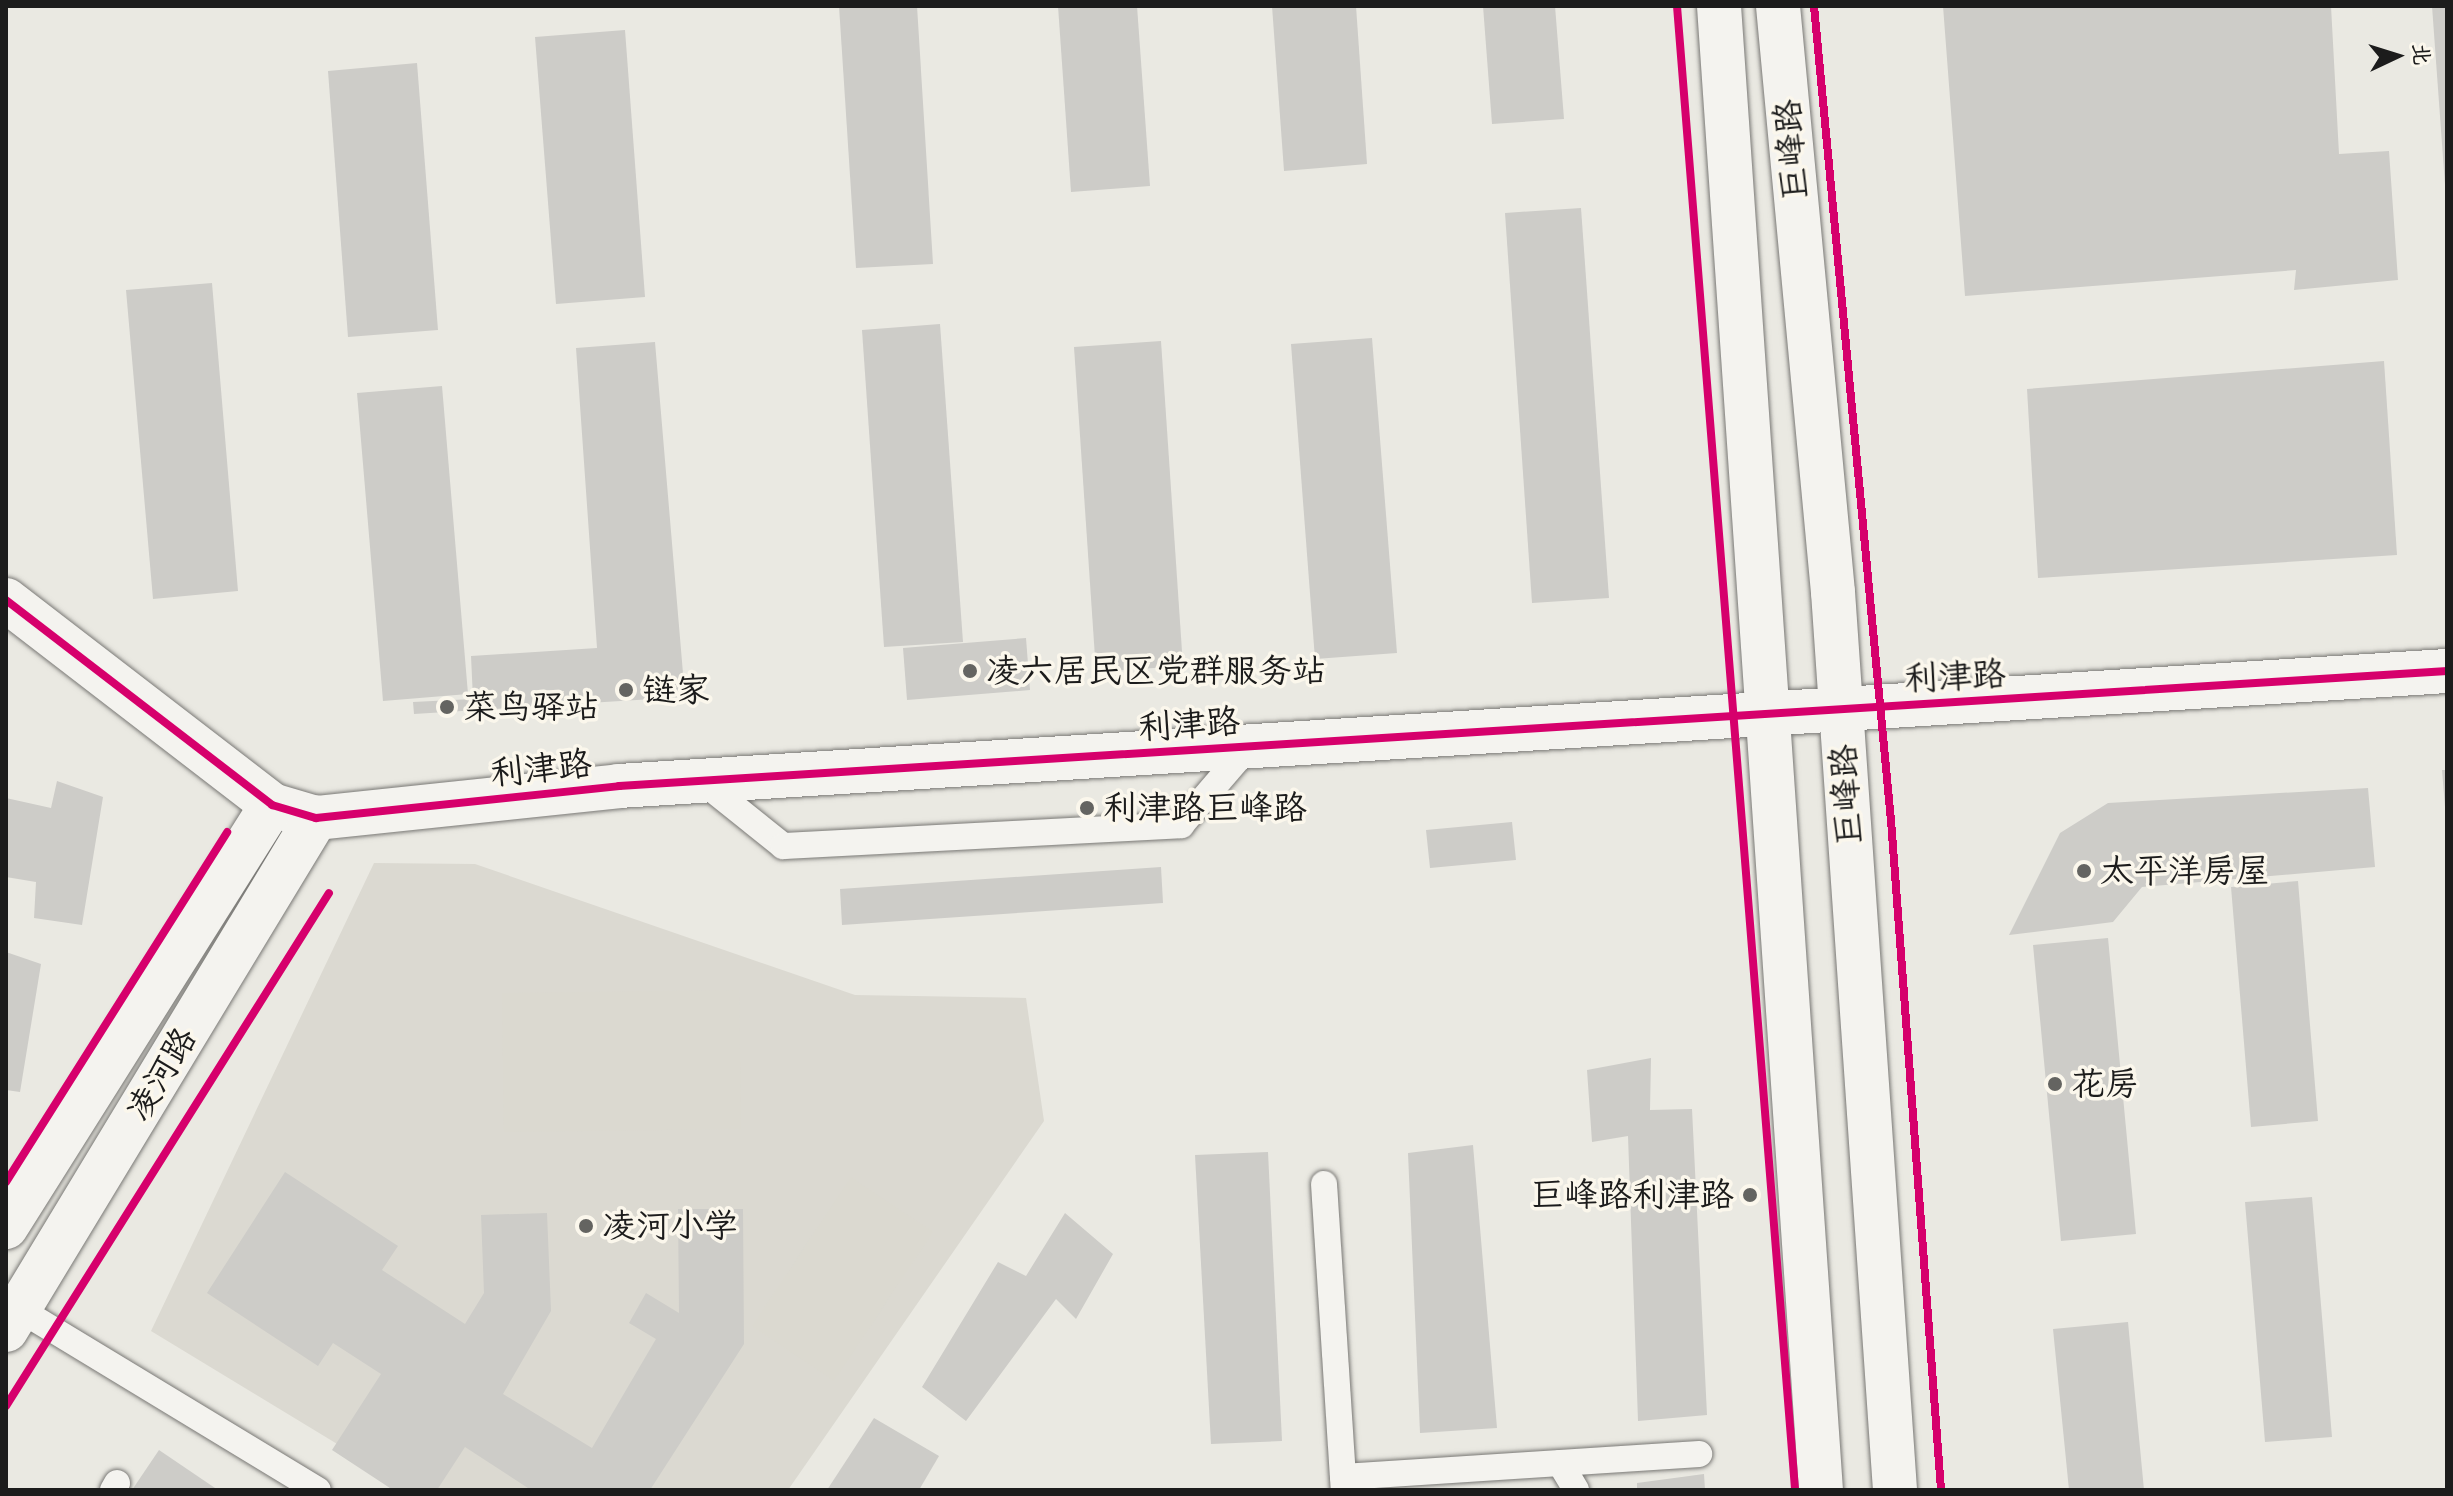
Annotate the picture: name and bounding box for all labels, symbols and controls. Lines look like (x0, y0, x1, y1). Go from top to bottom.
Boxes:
north arrow (2357, 16, 2437, 96)
text: 北 (2406, 42, 2436, 66)
street label: 巨峰路 (1766, 97, 1816, 203)
place label: 凌六居民区党群服务站 (986, 651, 1326, 691)
street label: 利津路 (1903, 653, 2007, 699)
marker: 凌六居民区党群服务站 (961, 662, 979, 680)
place label: 链家 (642, 670, 710, 710)
marker: 链家 (617, 681, 635, 699)
place label: 菜鸟驿站 (463, 687, 599, 727)
marker: 菜鸟驿站 (438, 698, 456, 716)
street label: 利津路 (1137, 700, 1241, 748)
street label: 利津路 (488, 742, 594, 794)
street label: 巨峰路 (1822, 743, 1870, 847)
place label: 利津路巨峰路 (1103, 788, 1307, 828)
marker: 利津路巨峰路 (1078, 799, 1096, 817)
place label: 太平洋房屋 (2100, 851, 2270, 891)
marker: 太平洋房屋 (2075, 862, 2093, 880)
street label: 凌河路 (117, 1020, 205, 1128)
place label: 花房 (2071, 1064, 2139, 1104)
marker: 花房 (2046, 1075, 2064, 1093)
place label: 巨峰路利津路 (1530, 1175, 1734, 1215)
marker: 巨峰路利津路 (1741, 1186, 1759, 1204)
place label: 凌河小学 (602, 1206, 738, 1246)
marker: 凌河小学 (577, 1217, 595, 1235)

